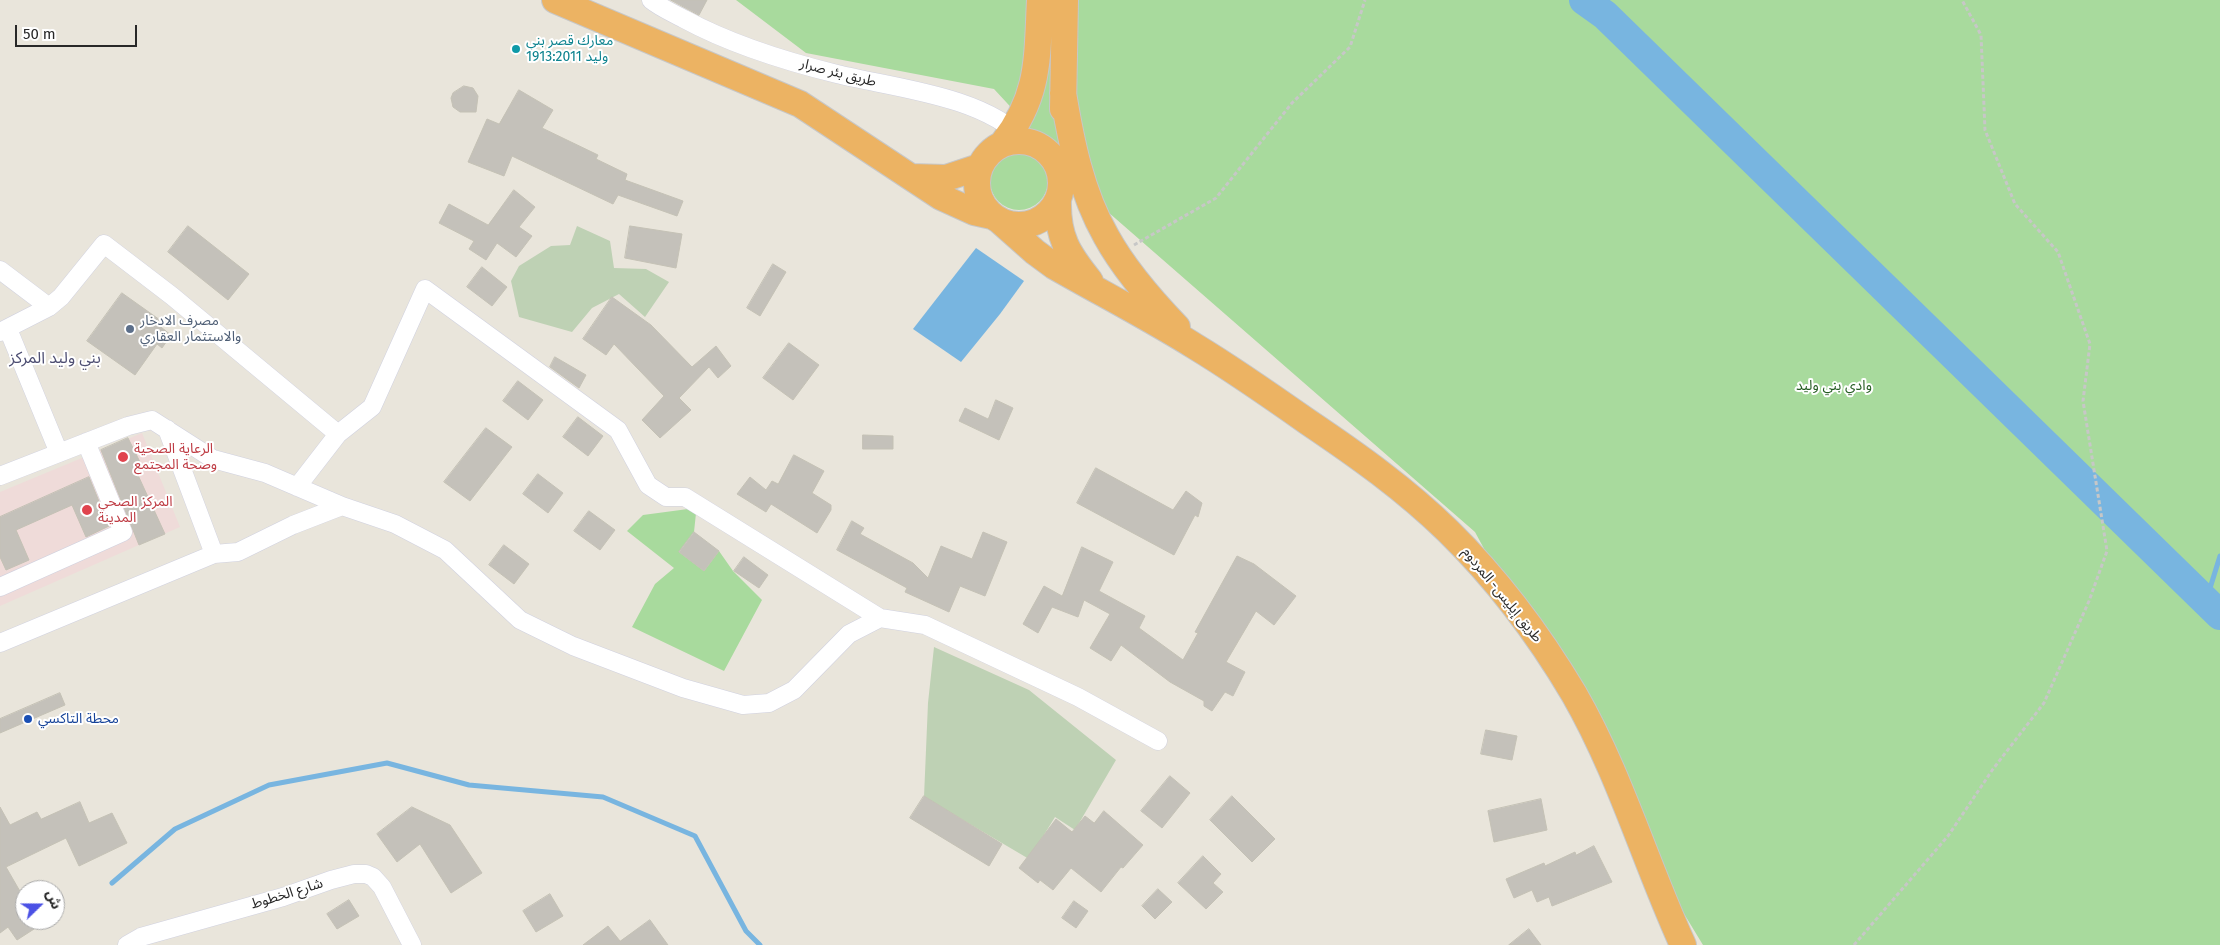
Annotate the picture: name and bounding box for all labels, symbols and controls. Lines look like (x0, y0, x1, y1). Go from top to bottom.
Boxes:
scale bar (18, 15, 140, 47)
text: 50 m (23, 25, 56, 43)
place label: معارك قصر بني وليد 1913:2011 (526, 33, 613, 65)
marker: معارك قصر بني وليد 1913:2011 (510, 43, 522, 55)
street label: طريق بئر صرار (798, 55, 878, 91)
place label: مصرف الادخار والاستثمار العقاري (140, 313, 241, 346)
marker: مصرف الادخار والاستثمار العقاري (124, 323, 136, 335)
district label: بني وليد المركز (9, 349, 101, 369)
park label: وادي بني وليد (1796, 378, 1872, 394)
place label: الرعاية الصحية وصحة المجتمع (134, 441, 217, 474)
marker: الرعاية الصحية وصحة المجتمع (116, 450, 130, 464)
place label: المركز الصحي المدينة (98, 494, 173, 526)
marker: المركز الصحي المدينة (80, 503, 94, 517)
street label: طريق إيليس- المردوم (1458, 544, 1546, 646)
place label: محطة التاكسي (38, 711, 119, 727)
marker: محطة التاكسي (22, 713, 34, 725)
street label: شارع الخطوط (249, 875, 325, 913)
north arrow (15, 880, 65, 930)
text: ش (42, 887, 65, 912)

